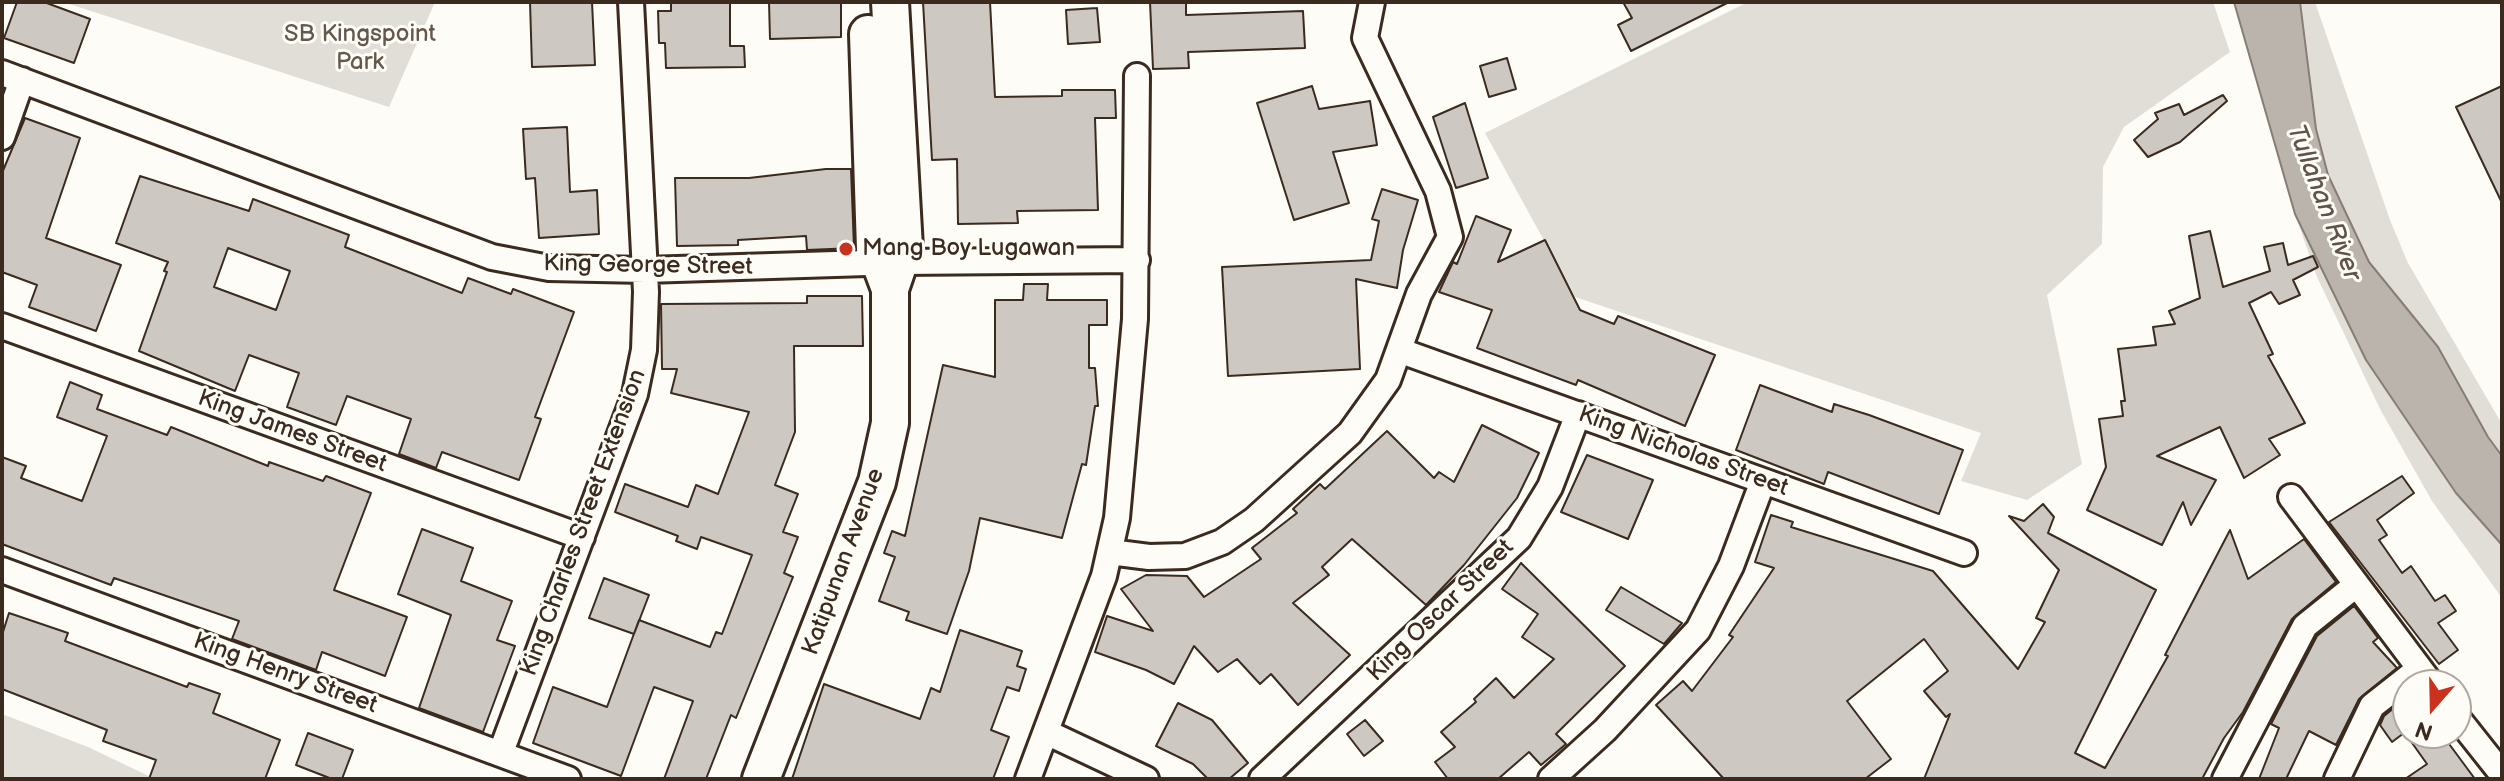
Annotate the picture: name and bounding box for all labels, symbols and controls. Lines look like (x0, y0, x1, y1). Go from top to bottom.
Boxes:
park label: SB Kingspoint Park (284, 21, 436, 77)
water label: Tullahan River (2279, 121, 2367, 285)
place label: Mang Boy Lugawan (862, 235, 1075, 263)
marker: Mang Boy Lugawan (837, 240, 855, 258)
street label: King George Street (543, 250, 753, 282)
street label: King Charles Street Extension (515, 366, 653, 680)
street label: King James Street (194, 384, 390, 480)
street label: King Nicholas Street (1574, 401, 1792, 503)
street label: Katipunan Avenue (797, 465, 891, 659)
street label: King Oscar Street (1362, 534, 1520, 688)
street label: King Henry Street (189, 627, 381, 721)
north arrow (2392, 669, 2472, 749)
text: N (2412, 715, 2437, 746)

